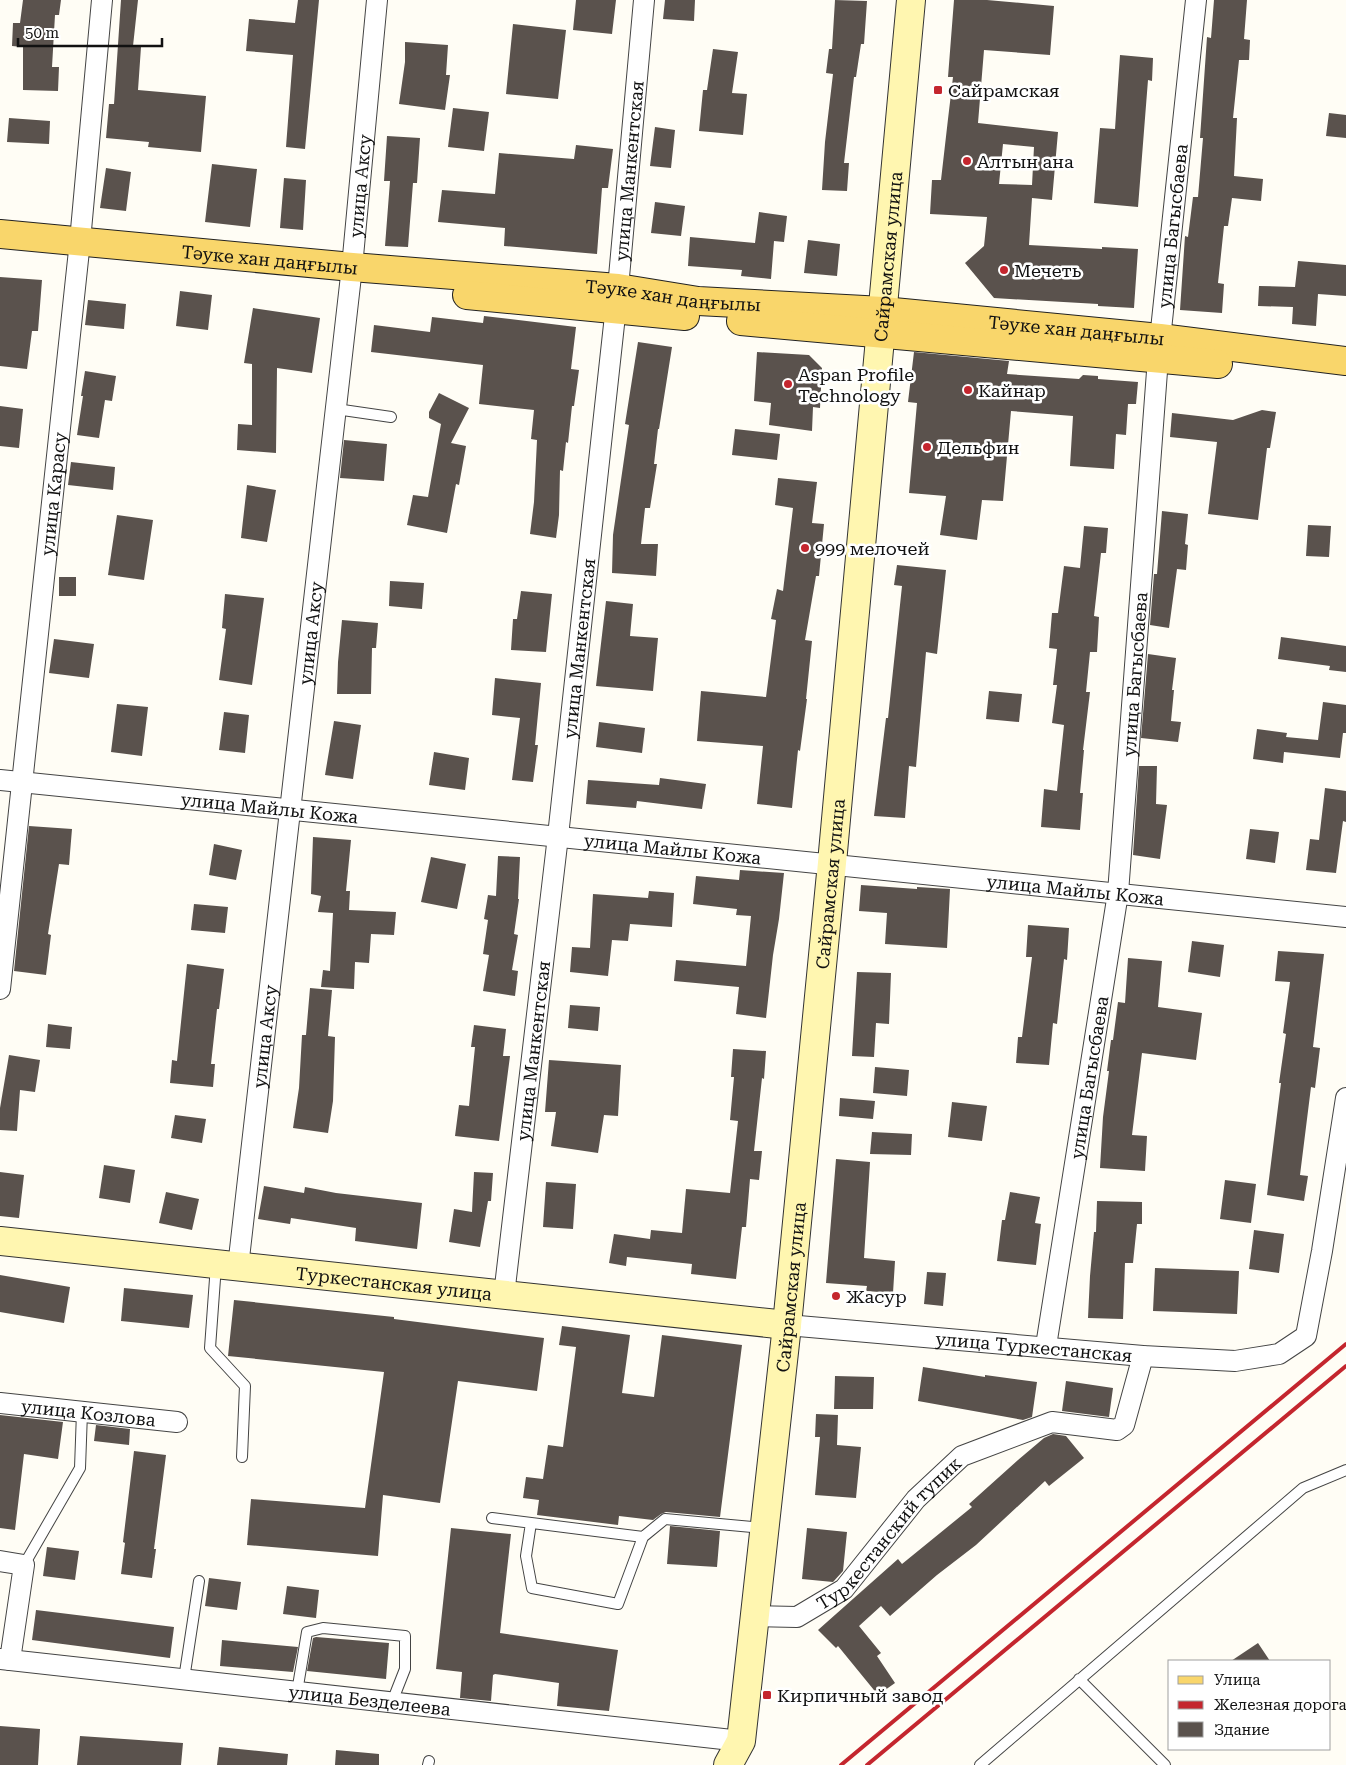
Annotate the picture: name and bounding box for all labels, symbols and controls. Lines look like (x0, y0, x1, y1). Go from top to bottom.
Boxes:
scale bar (18, 15, 161, 47)
text: 50 m (25, 24, 60, 42)
street label: улица Манкентская (610, 80, 647, 262)
place label: Сайрамская (948, 80, 1060, 101)
marker: Сайрамская (932, 84, 944, 96)
street label: улица Аксу (344, 133, 375, 238)
street label: улица Багысбаева (1153, 143, 1191, 309)
place label: Алтын ана (977, 151, 1074, 172)
marker: Алтын ана (961, 155, 973, 167)
street label: Сайрамская улица (869, 170, 906, 343)
street label: Тәуке хан даңғылы (181, 241, 359, 278)
place label: Мечеть (1014, 260, 1082, 281)
marker: Мечеть (998, 264, 1010, 276)
street label: Тәуке хан даңғылы (584, 275, 762, 315)
street label: Тәуке хан даңғылы (987, 311, 1166, 349)
place label: Aspan Profile Technology (798, 364, 914, 406)
marker: Aspan Profile Technology (782, 378, 794, 390)
place label: Кайнар (978, 380, 1046, 401)
marker: Кайнар (962, 384, 974, 396)
street label: улица Карасу (36, 431, 70, 557)
place label: Дельфин (937, 437, 1020, 458)
marker: Дельфин (921, 441, 933, 453)
place label: 999 мелочей (815, 538, 930, 559)
marker: 999 мелочей (799, 542, 811, 554)
street label: улица Манкентская (558, 557, 599, 740)
street label: улица Аксу (294, 580, 327, 686)
street label: улица Багысбаева (1118, 591, 1151, 757)
street label: улица Майлы Кожа (180, 788, 360, 827)
street label: Сайрамская улица (811, 798, 848, 970)
street label: улица Майлы Кожа (583, 829, 762, 868)
street label: улица Майлы Кожа (986, 870, 1165, 909)
street label: улица Манкентская (512, 959, 554, 1142)
street label: улица Аксу (248, 983, 281, 1089)
street label: улица Багысбаева (1065, 994, 1112, 1161)
street label: Сайрамская улица (771, 1201, 809, 1373)
street label: Туркестанская улица (295, 1262, 493, 1304)
place label: Жасур (846, 1286, 907, 1307)
marker: Жасур (830, 1290, 842, 1302)
street label: улица Туркестанская (935, 1327, 1133, 1366)
street label: улица Козлова (20, 1395, 157, 1430)
street label: Туркестанский тупик (813, 1452, 965, 1613)
legend (1168, 1660, 1331, 1750)
text: Улица (1214, 1671, 1260, 1689)
street label: улица Безделеева (288, 1681, 452, 1719)
place label: Кирпичный завод (777, 1685, 943, 1706)
marker: Кирпичный завод (761, 1689, 773, 1701)
text: Железная дорога (1214, 1696, 1346, 1714)
text: Здание (1214, 1721, 1270, 1739)

